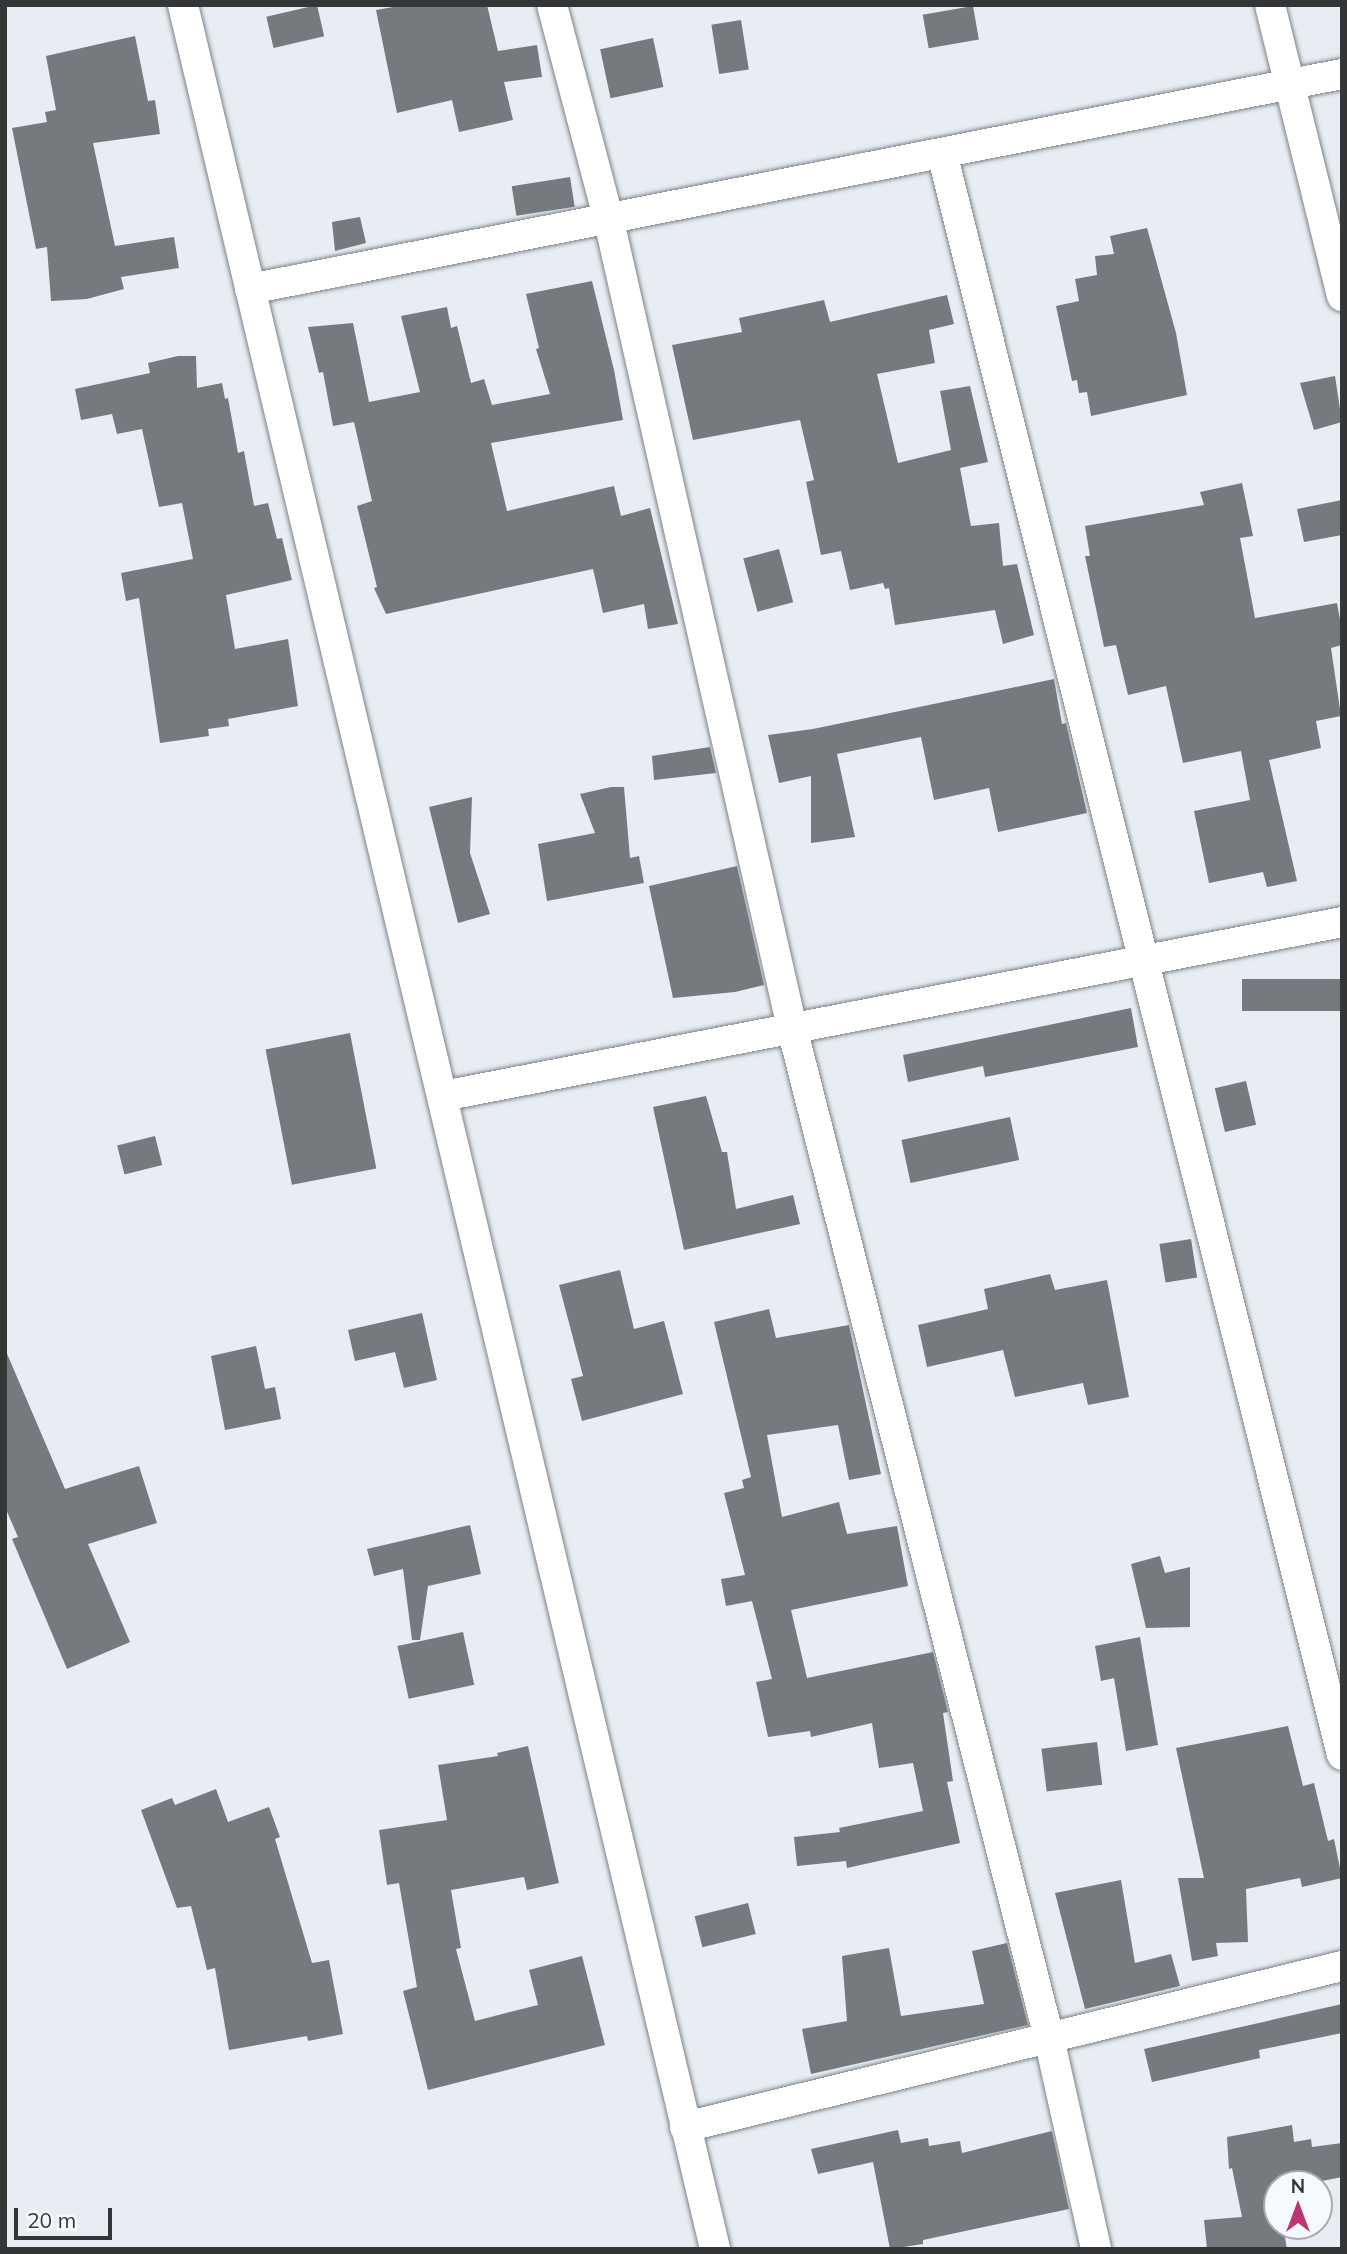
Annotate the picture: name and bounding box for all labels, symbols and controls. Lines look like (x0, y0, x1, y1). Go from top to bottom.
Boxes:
north arrow (1263, 2170, 1333, 2240)
text: N (1291, 2174, 1305, 2198)
scale bar (18, 2194, 116, 2238)
text: 20 m (27, 2207, 76, 2233)

